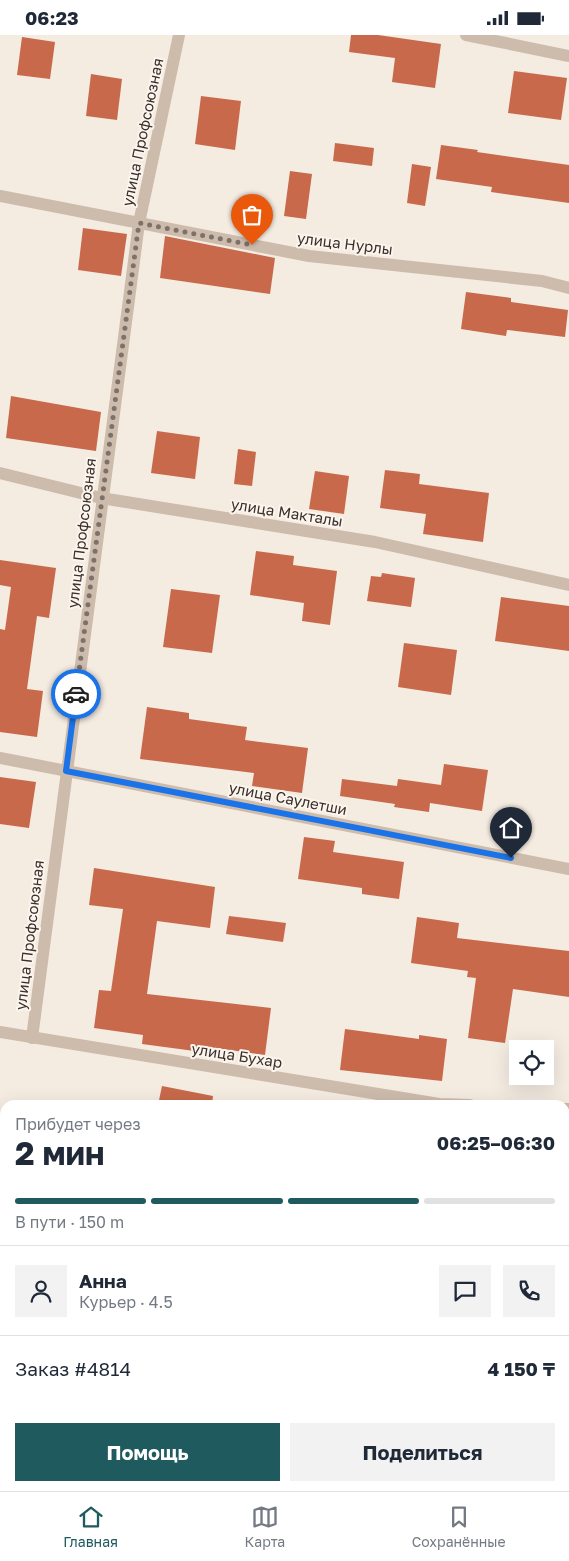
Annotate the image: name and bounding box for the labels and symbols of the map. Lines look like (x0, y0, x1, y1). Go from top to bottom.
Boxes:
street label: улица Профсоюзная (117, 56, 167, 208)
pin (231, 194, 273, 245)
street label: улица Нурлы (296, 228, 394, 258)
street label: улица Профсоюзная (63, 457, 99, 609)
street label: улица Макталы (230, 494, 344, 530)
courier (51, 669, 101, 719)
street label: улица Саулетши (227, 778, 349, 818)
pin (490, 807, 532, 858)
street label: улица Профсоюзная (11, 859, 47, 1011)
street label: улица Бухар (190, 1039, 284, 1071)

